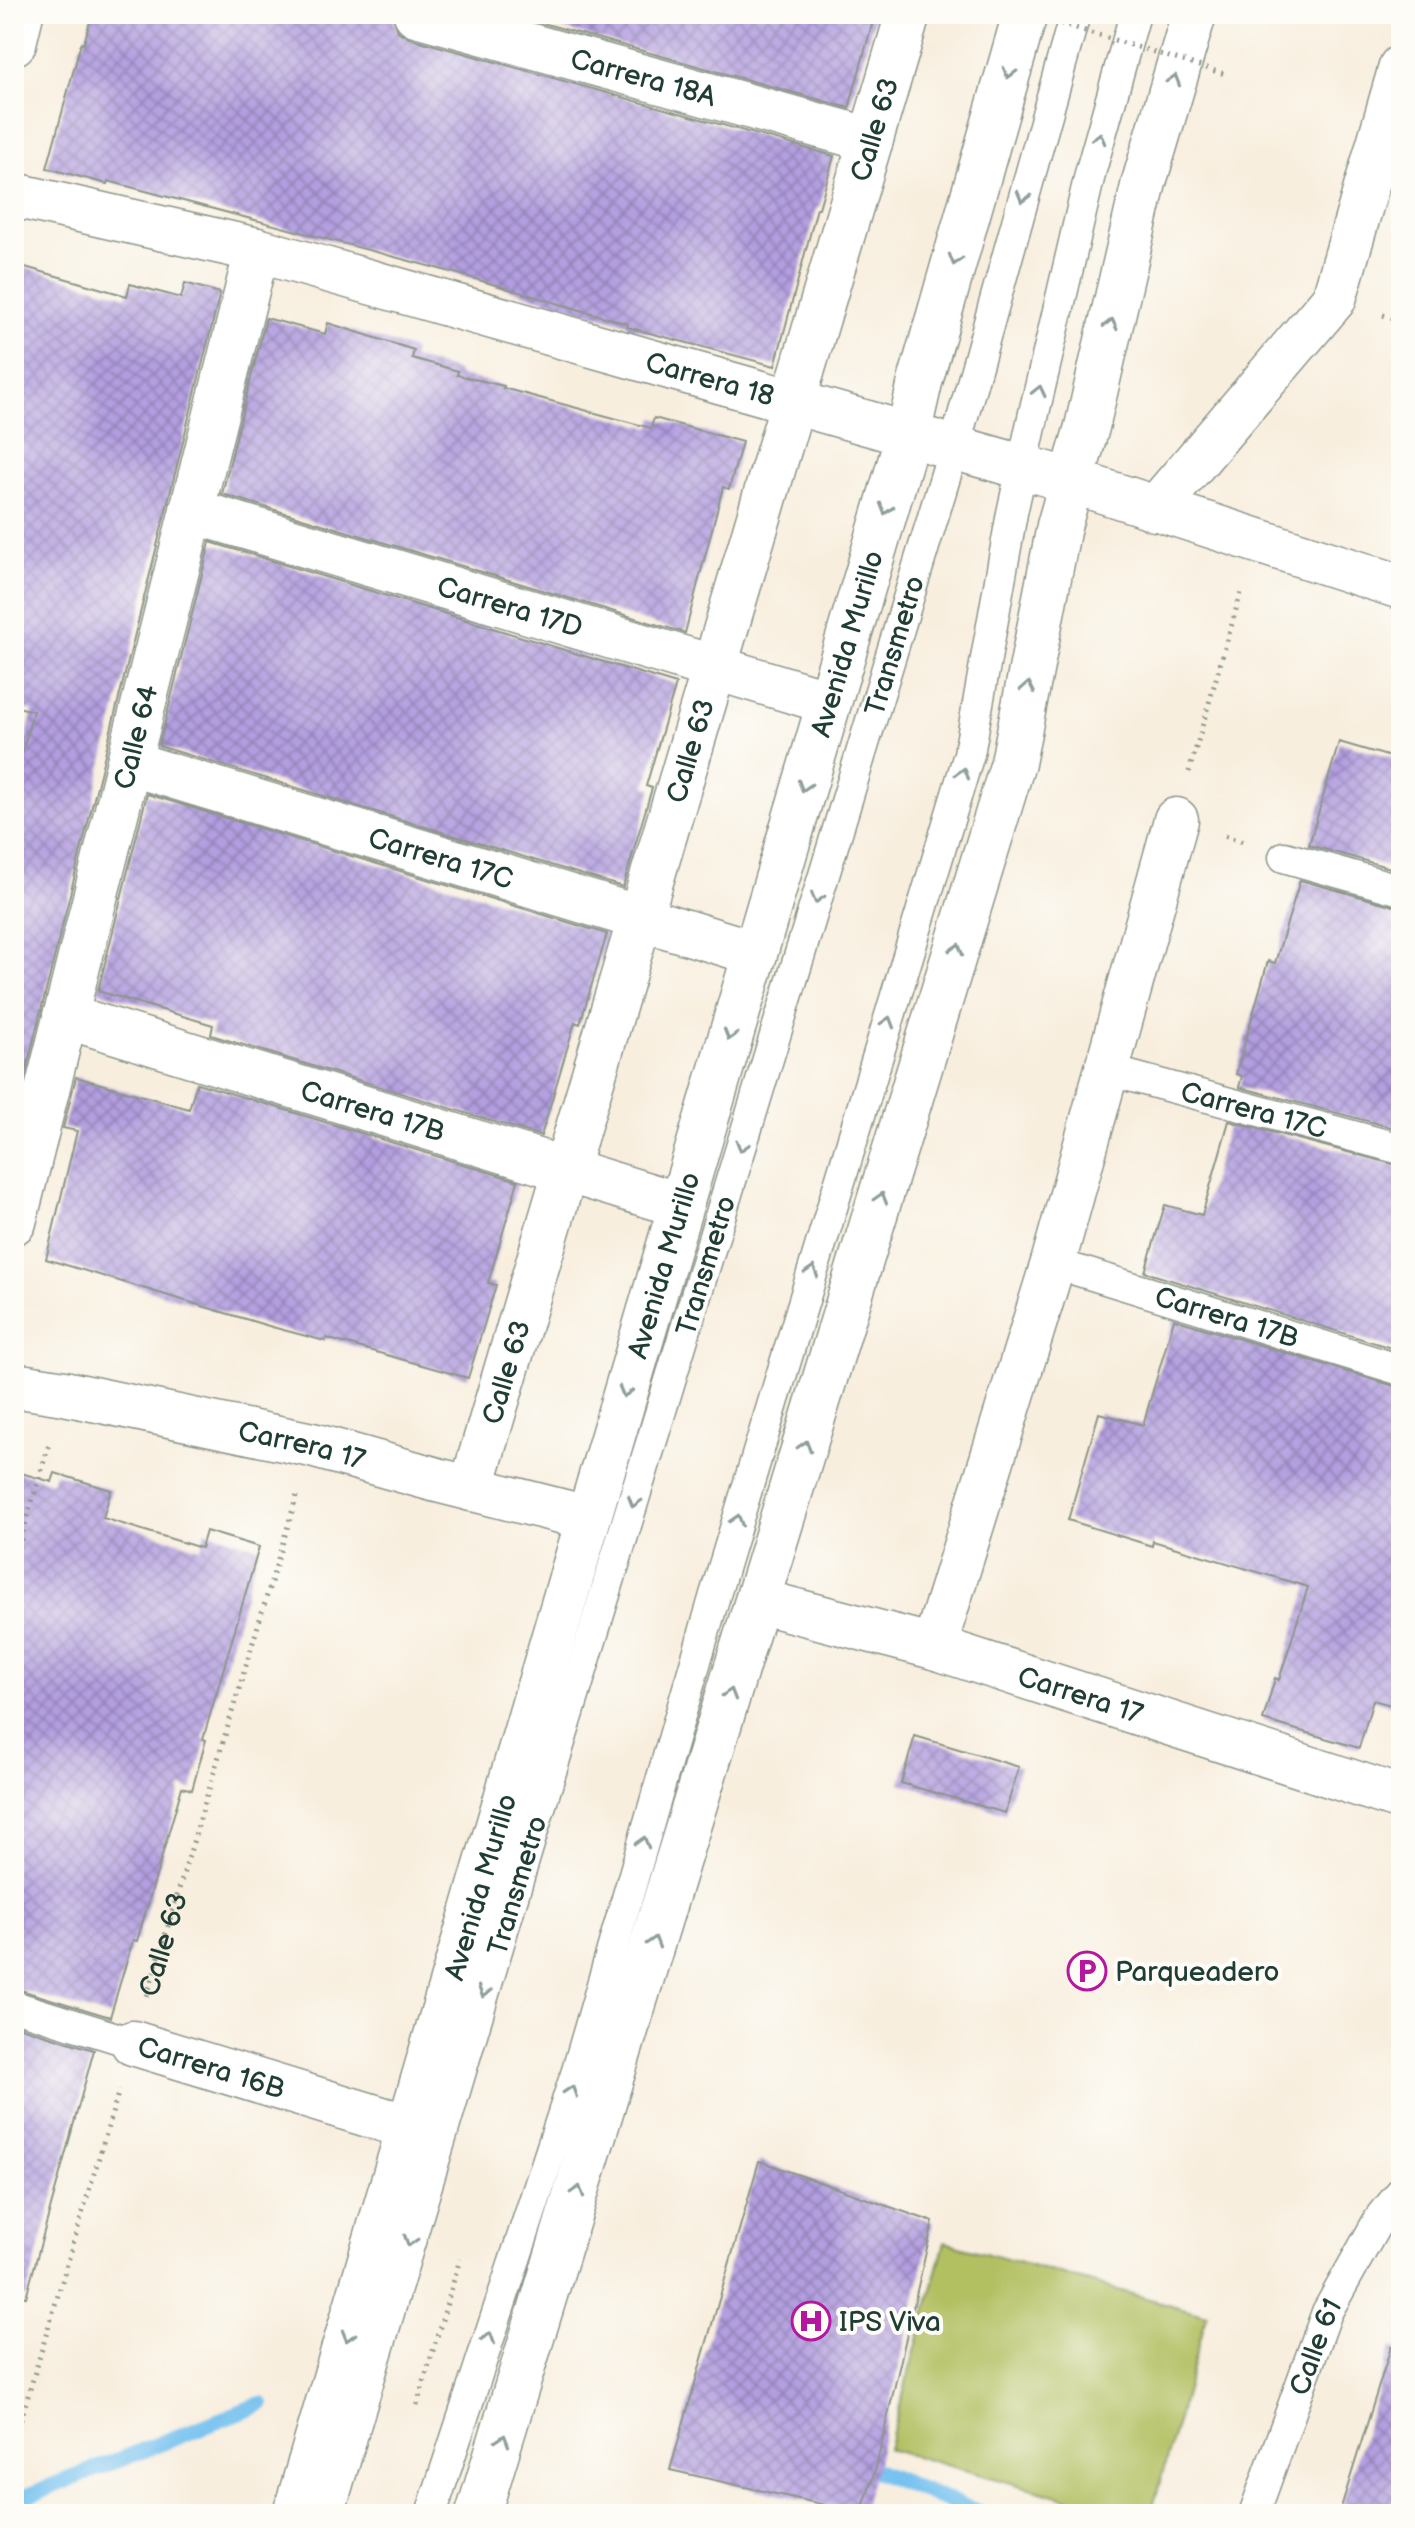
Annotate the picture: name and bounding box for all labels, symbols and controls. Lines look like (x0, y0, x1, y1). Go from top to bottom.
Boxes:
street label: Carrera 18A (567, 43, 720, 114)
one-way arrow (1002, 65, 1018, 79)
street label: Calle 63 (844, 74, 906, 186)
one-way arrow (1165, 74, 1181, 88)
one-way arrow (1090, 131, 1107, 145)
one-way arrow (1016, 189, 1032, 203)
one-way arrow (948, 252, 964, 266)
one-way arrow (1102, 318, 1119, 331)
street label: Carrera 18 (641, 346, 778, 414)
one-way arrow (1030, 384, 1047, 398)
one-way arrow (879, 502, 895, 516)
street label: Avenida Murillo (805, 547, 891, 741)
street label: Carrera 17D (433, 570, 586, 645)
street label: Transmetro (858, 572, 932, 720)
one-way arrow (1019, 681, 1036, 694)
street label: Calle 64 (108, 682, 166, 793)
street label: Calle 63 (660, 695, 722, 807)
one-way arrow (954, 767, 970, 781)
one-way arrow (797, 778, 813, 792)
street label: Carrera 17C (364, 822, 517, 897)
one-way arrow (810, 890, 826, 904)
one-way arrow (948, 942, 964, 956)
one-way arrow (879, 1016, 895, 1030)
one-way arrow (723, 1028, 739, 1041)
street label: Carrera 17B (296, 1074, 448, 1150)
street label: Carrera 17C (1177, 1076, 1330, 1146)
one-way arrow (735, 1139, 751, 1153)
street label: Avenida Murillo (622, 1169, 708, 1363)
one-way arrow (872, 1191, 888, 1205)
street label: Transmetro (670, 1192, 743, 1340)
one-way arrow (803, 1265, 819, 1278)
street label: Carrera 17B (1151, 1280, 1302, 1356)
street label: Calle 63 (476, 1317, 538, 1428)
one-way arrow (618, 1384, 634, 1398)
street label: Carrera 17 (235, 1415, 369, 1477)
one-way arrow (796, 1440, 812, 1454)
one-way arrow (627, 1495, 643, 1509)
one-way arrow (728, 1513, 744, 1527)
street label: Carrera 17 (1013, 1660, 1147, 1732)
one-way arrow (721, 1687, 737, 1701)
street label: Avenida Murillo (438, 1790, 524, 1984)
street label: Transmetro (481, 1812, 555, 1960)
one-way arrow (634, 1835, 651, 1849)
street label: Calle 63 (133, 1889, 195, 2000)
one-way arrow (645, 1936, 661, 1950)
parking icon: Parqueadero (1066, 1950, 1108, 1992)
place label: Parqueadero (1115, 1956, 1279, 1989)
one-way arrow (478, 1985, 494, 1999)
street label: Carrera 16B (133, 2030, 289, 2106)
one-way arrow (561, 2085, 577, 2099)
one-way arrow (569, 2185, 585, 2199)
one-way arrow (403, 2234, 419, 2248)
street label: Calle 61 (1283, 2293, 1349, 2400)
hospital icon: IPS Viva (790, 2300, 832, 2342)
place label: IPS Viva (839, 2306, 941, 2339)
one-way arrow (340, 2329, 357, 2343)
one-way arrow (480, 2332, 496, 2346)
one-way arrow (494, 2433, 510, 2447)

